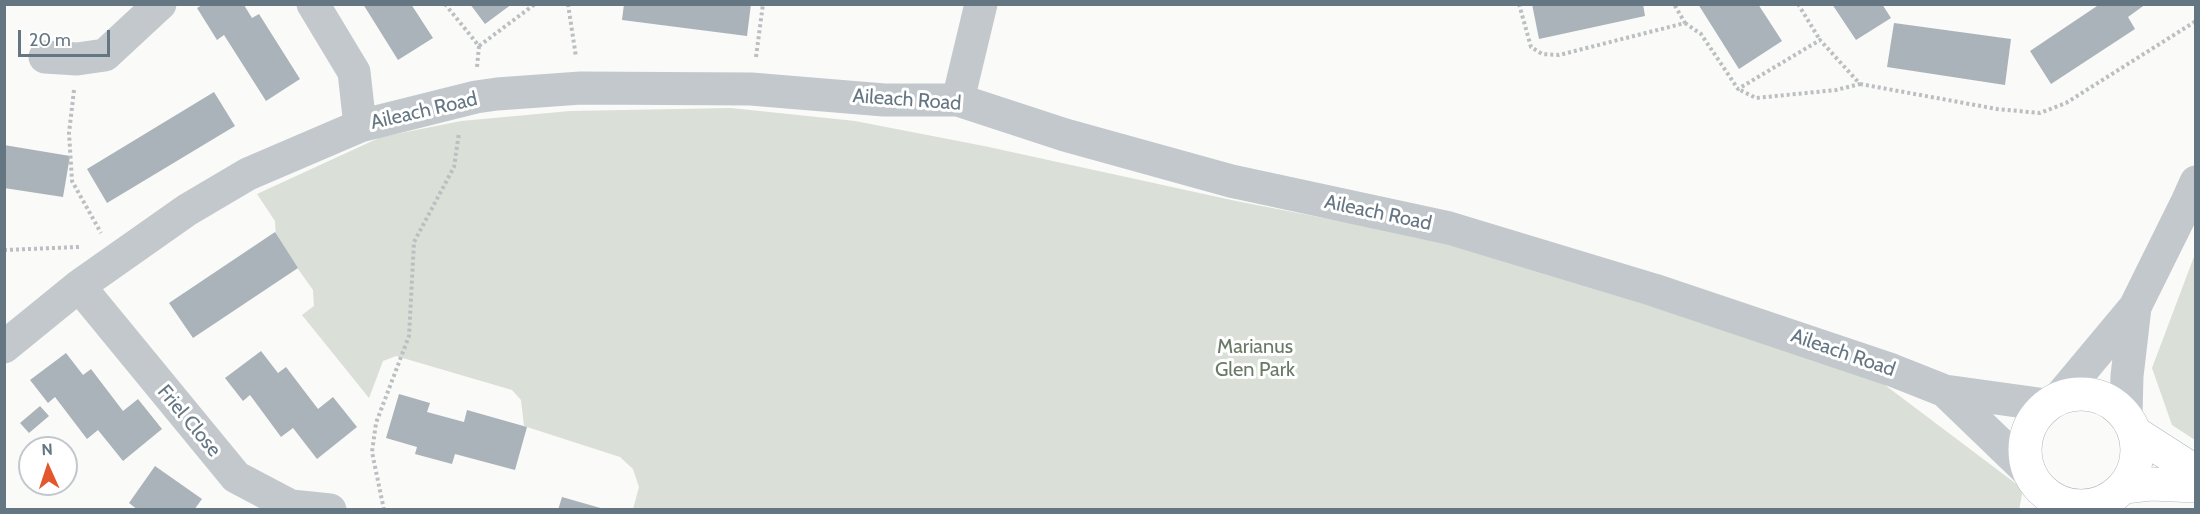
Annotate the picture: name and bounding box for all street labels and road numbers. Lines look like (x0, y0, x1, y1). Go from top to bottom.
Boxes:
street label: Aileach Road (852, 84, 962, 116)
street label: Aileach Road (368, 87, 480, 135)
street label: Aileach Road (1322, 190, 1434, 236)
street label: Aileach Road (1788, 324, 1898, 382)
street label: Friel Close (152, 380, 226, 462)

